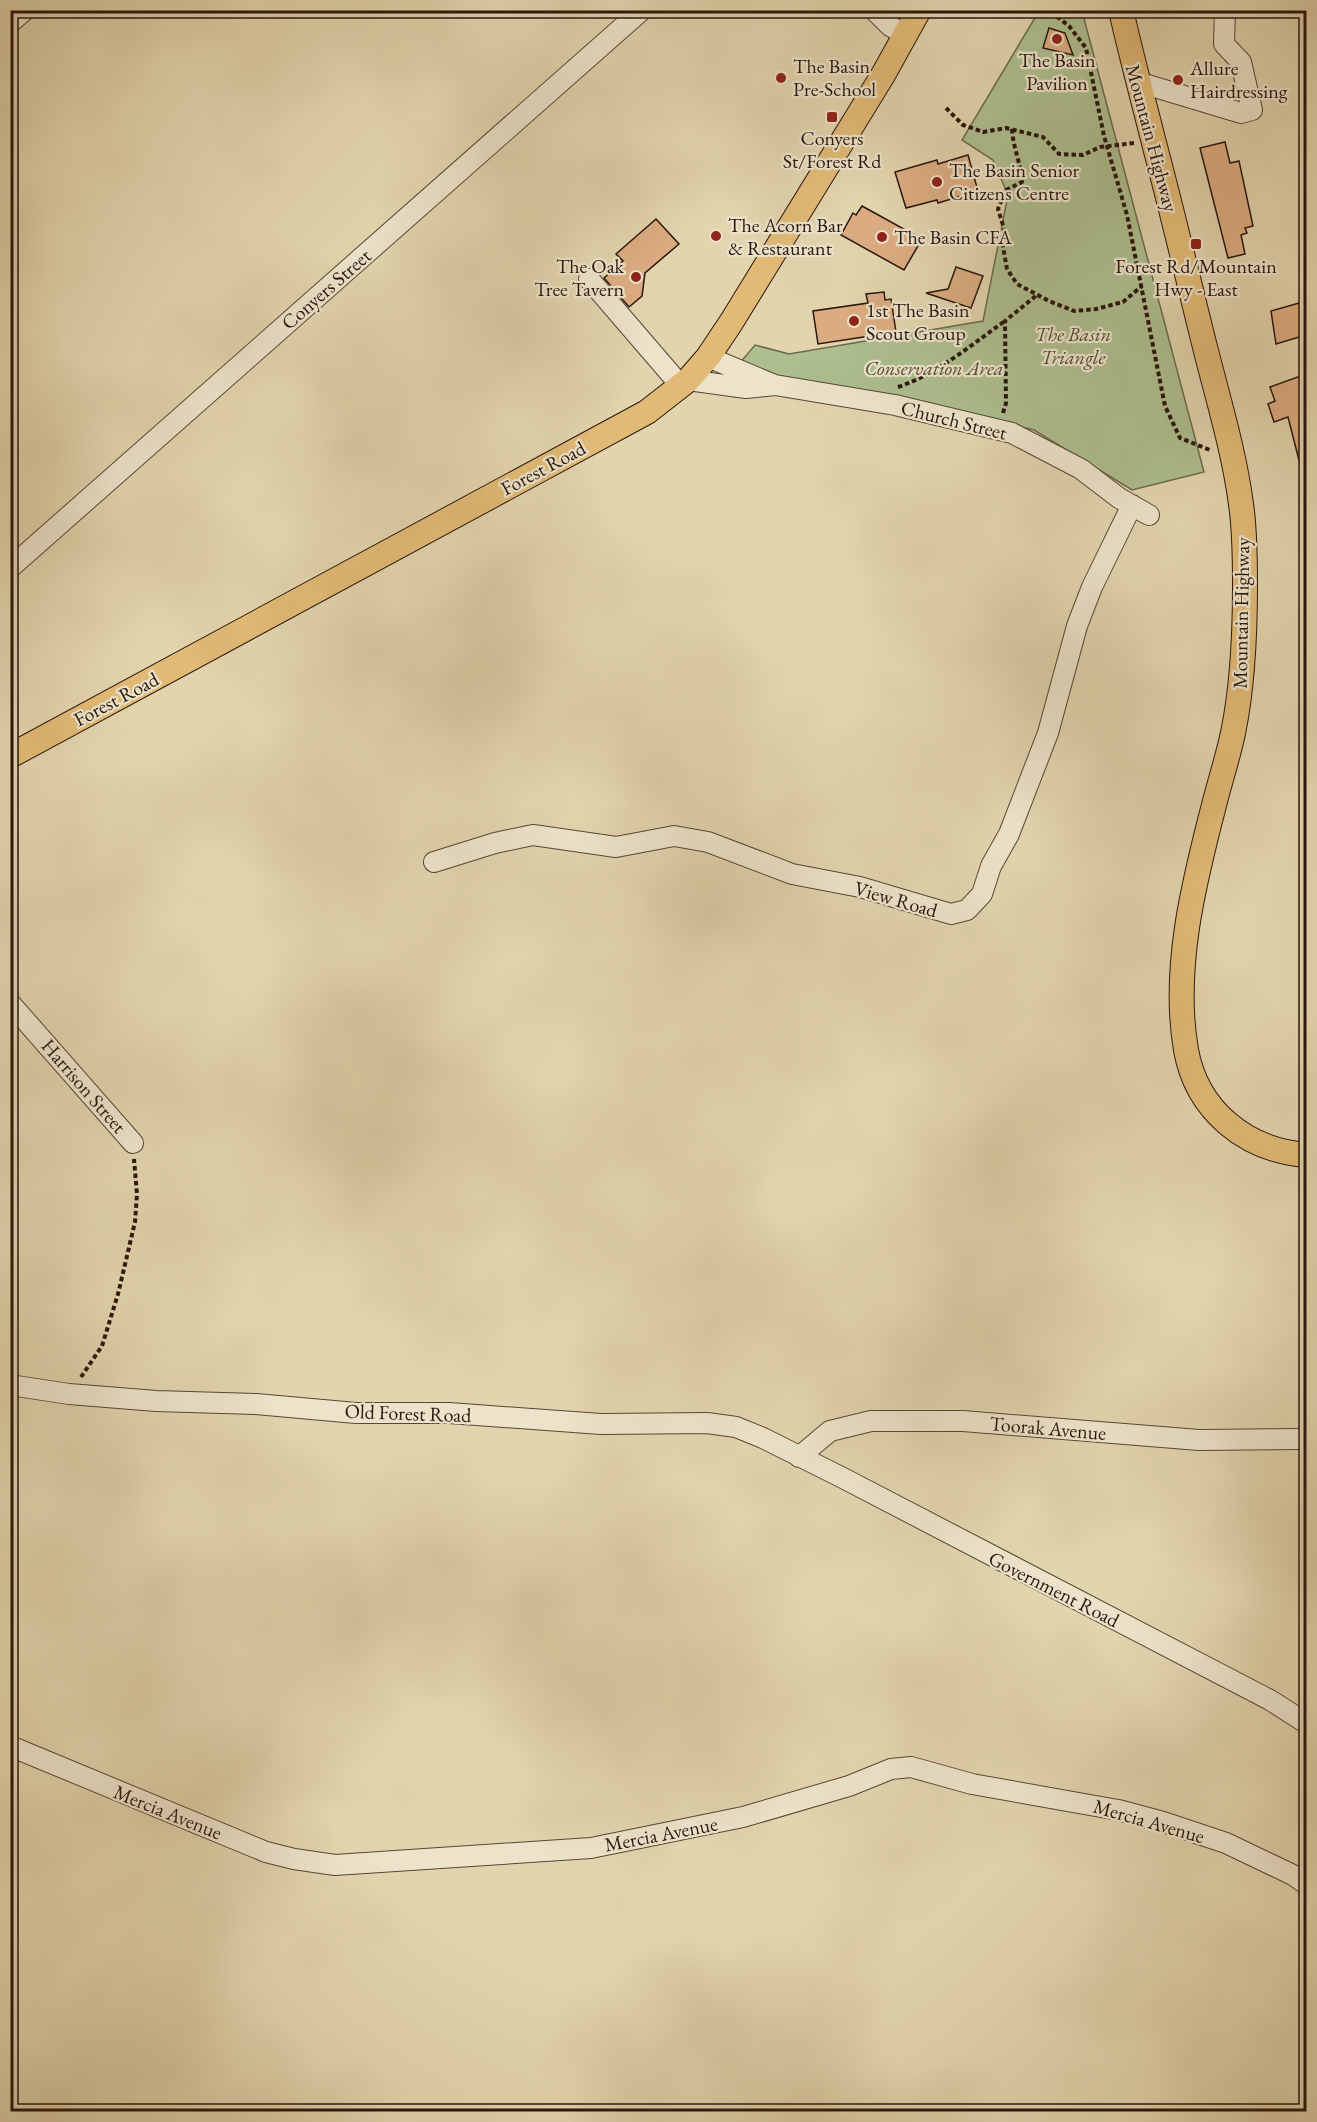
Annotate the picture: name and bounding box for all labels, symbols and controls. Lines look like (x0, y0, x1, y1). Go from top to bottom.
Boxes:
marker: The Basin Pavilion (1050, 32, 1064, 46)
place label: The Basin Pavilion (1018, 47, 1096, 96)
place label: The Basin Pre-School (793, 53, 876, 102)
place label: Allure Hairdressing (1189, 55, 1288, 104)
street label: Mountain Highway (1120, 61, 1184, 215)
marker: The Basin Pre-School (774, 71, 788, 85)
marker: Allure Hairdressing (1171, 73, 1185, 87)
marker: Conyers St/Forest Rd (825, 110, 839, 124)
place label: Conyers St/Forest Rd (783, 125, 882, 174)
place label: The Basin Senior Citizens Centre (949, 157, 1080, 206)
marker: The Basin Senior Citizens Centre (930, 175, 944, 189)
place label: The Acorn Bar & Restaurant (728, 212, 843, 261)
place label: The Basin CFA (894, 224, 1012, 250)
marker: The Acorn Bar & Restaurant (709, 229, 723, 243)
marker: The Basin CFA (875, 230, 889, 244)
marker: Forest Rd/Mountain Hwy - East (1189, 237, 1203, 251)
street label: Conyers Street (276, 242, 377, 335)
place label: The Oak Tree Tavern (534, 253, 625, 302)
place label: Forest Rd/Mountain Hwy - East (1115, 253, 1277, 302)
marker: The Oak Tree Tavern (629, 270, 643, 284)
place label: 1st The Basin Scout Group (866, 297, 970, 346)
marker: 1st The Basin Scout Group (847, 314, 861, 328)
park label: The Basin Triangle (1035, 321, 1111, 370)
park label: Conservation Area (864, 355, 1004, 381)
street label: Church Street (898, 394, 1010, 446)
street label: Forest Road (496, 434, 591, 501)
street label: Mountain Highway (1227, 537, 1255, 689)
street label: Forest Road (69, 665, 164, 732)
street label: View Road (851, 875, 941, 923)
street label: Harrison Street (36, 1033, 133, 1139)
street label: Old Forest Road (344, 1398, 473, 1428)
street label: Toorak Avenue (989, 1410, 1107, 1446)
street label: Government Road (984, 1545, 1125, 1634)
street label: Mercia Avenue (110, 1778, 226, 1846)
street label: Mercia Avenue (1090, 1793, 1208, 1849)
street label: Mercia Avenue (602, 1810, 720, 1858)

